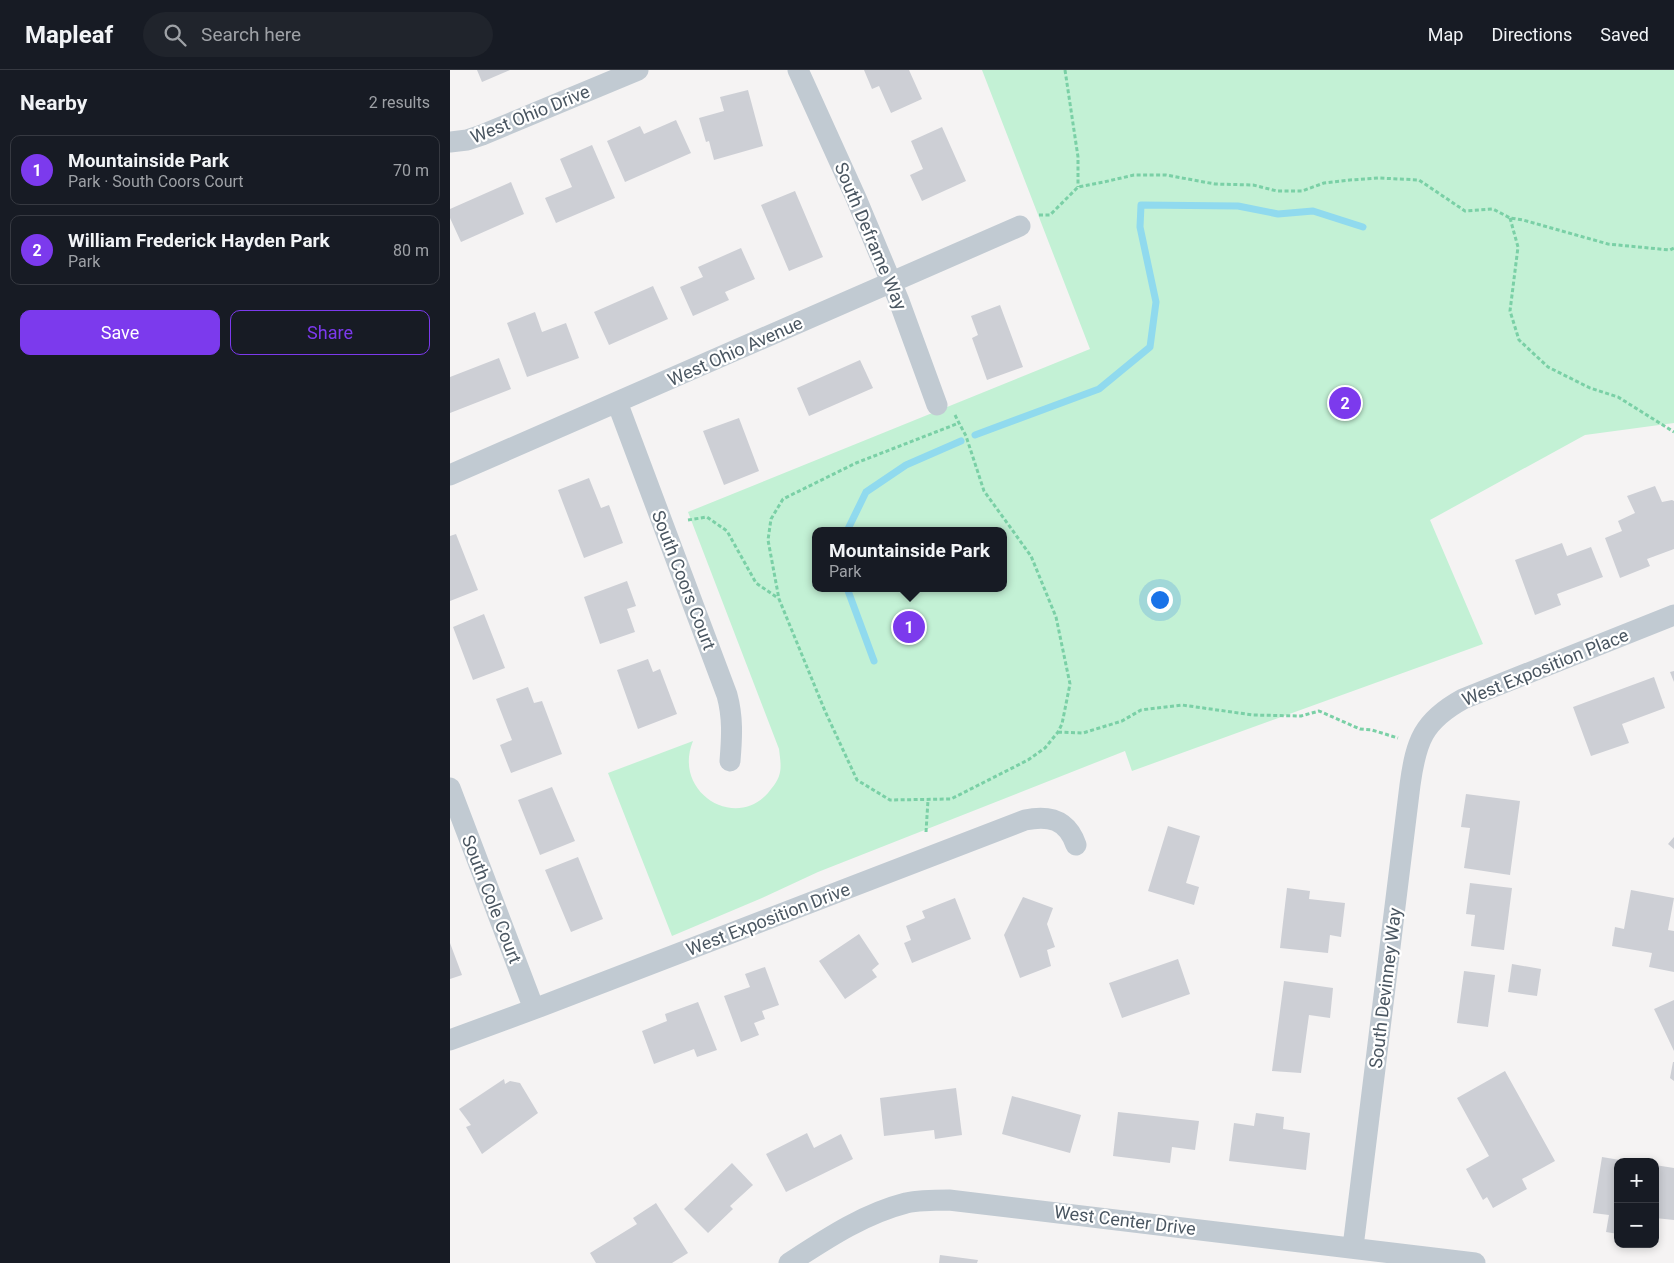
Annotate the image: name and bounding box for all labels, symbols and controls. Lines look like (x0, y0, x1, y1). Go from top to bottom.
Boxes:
search box (143, 12, 493, 57)
text: Mapleaf (25, 21, 113, 49)
icon: search (161, 21, 189, 49)
text: Search here (201, 23, 301, 46)
text: Map (1428, 24, 1463, 45)
text: Directions (1491, 24, 1572, 45)
text: Saved (1600, 24, 1649, 45)
street label: West Ohio Drive (467, 81, 593, 147)
text: Nearby (20, 91, 87, 115)
text: 2 results (369, 93, 430, 112)
text: Mountainside Park (68, 149, 229, 172)
street label: South Deframe Way (830, 159, 912, 313)
text: 1 (32, 161, 42, 180)
text: 70 m (393, 161, 429, 180)
text: Park · South Coors Court (68, 172, 244, 191)
text: William Frederick Hayden Park (68, 229, 330, 252)
text: 2 (32, 241, 42, 260)
text: 80 m (393, 241, 429, 260)
text: Park (68, 252, 100, 271)
button: Save (20, 310, 220, 355)
button: Share (230, 310, 430, 355)
street label: West Ohio Avenue (664, 312, 806, 390)
pin: 2 (1329, 384, 1361, 422)
street label: South Coors Court (648, 507, 720, 653)
popup (812, 527, 1007, 592)
text: Mountainside Park (829, 539, 990, 562)
text: Park (829, 562, 861, 581)
your location (1147, 587, 1173, 613)
pin: 1 (893, 608, 925, 646)
street label: West Exposition Place (1459, 624, 1631, 710)
street label: South Cole Court (458, 832, 526, 966)
street label: West Exposition Drive (683, 878, 853, 960)
street label: South Devinney Way (1365, 906, 1405, 1069)
map controls (1614, 1158, 1659, 1248)
button: + (1614, 1158, 1659, 1203)
street label: West Center Drive (1053, 1201, 1197, 1239)
button: − (1614, 1203, 1659, 1248)

